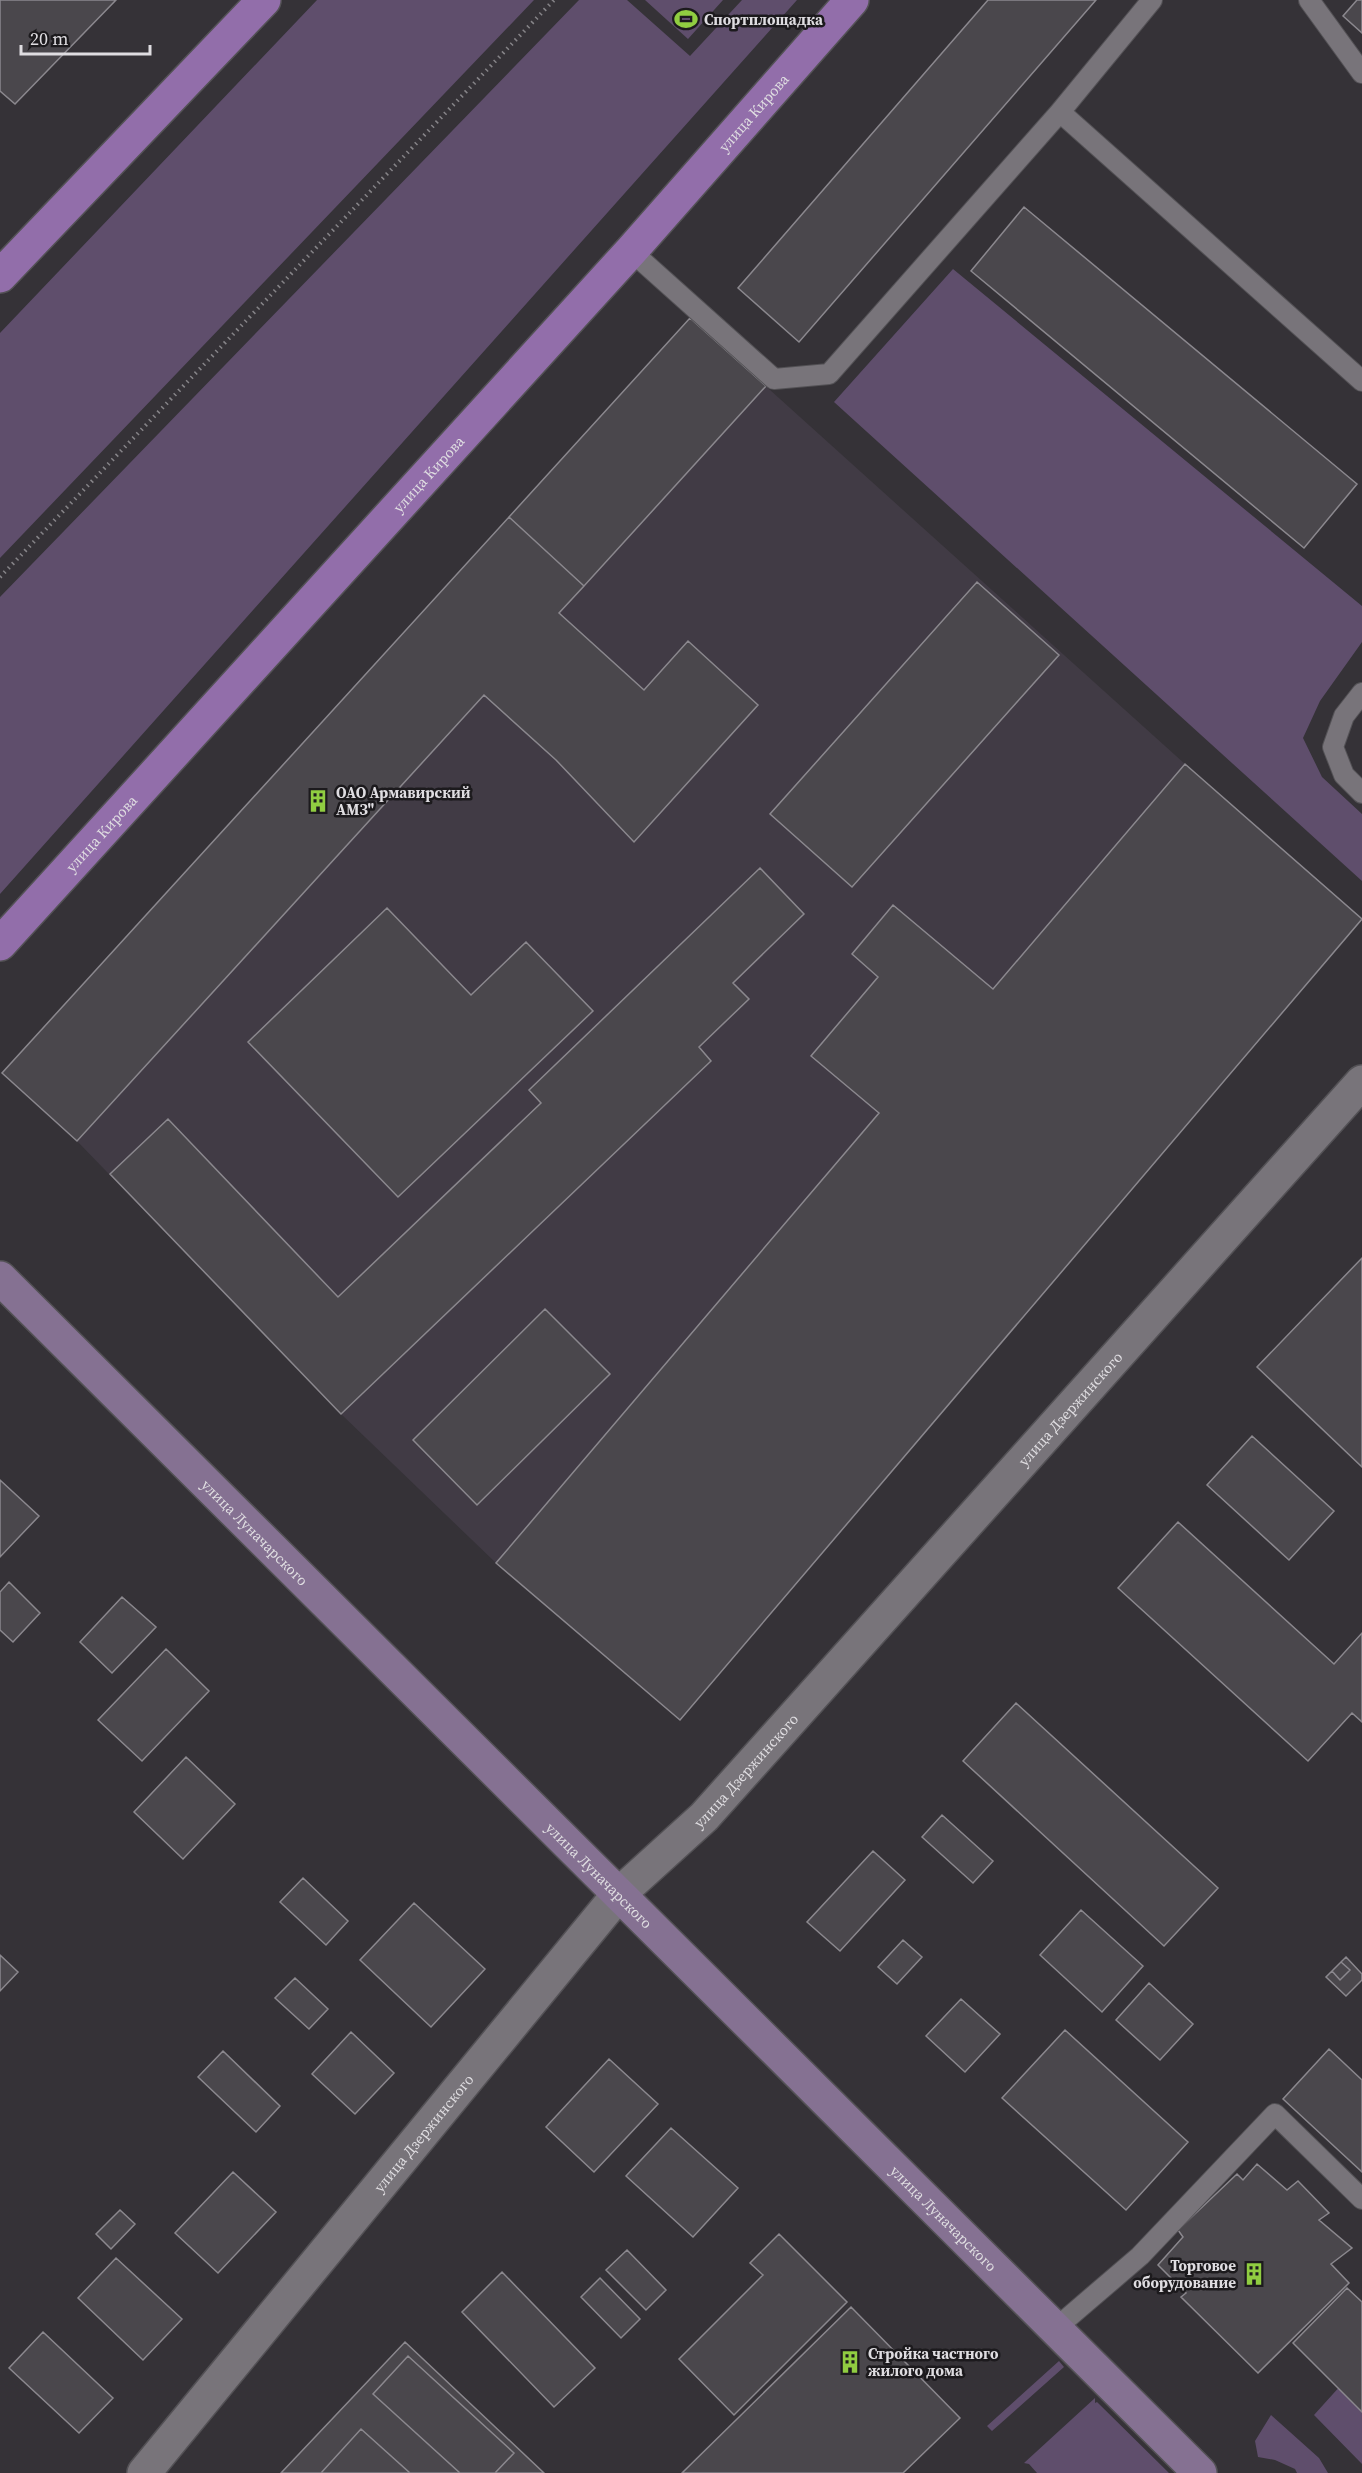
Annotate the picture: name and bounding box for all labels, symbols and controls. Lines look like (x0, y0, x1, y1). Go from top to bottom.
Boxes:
sports icon: Спортплощадка (673, 6, 699, 32)
place label: Спортплощадка (704, 9, 824, 30)
scale bar (21, 18, 150, 56)
text: 20 m (30, 26, 68, 51)
street label: улица Кирова (713, 69, 793, 156)
street label: улица Кирова (388, 430, 469, 517)
place label: ОАО Армавирский АМЗ" (336, 782, 471, 820)
building icon: ОАО Армавирский АМЗ" (305, 788, 331, 814)
street label: улица Кирова (60, 790, 142, 876)
street label: улица Дзержинского (1013, 1347, 1127, 1470)
street label: улица Луначарского (197, 1474, 313, 1590)
street label: улица Дзержинского (689, 1709, 803, 1832)
street label: улица Луначарского (541, 1817, 658, 1933)
street label: улица Дзержинского (368, 2069, 478, 2196)
street label: улица Луначарского (886, 2160, 1002, 2276)
place label: Торговое оборудование (1133, 2255, 1236, 2293)
building icon: Торговое оборудование (1241, 2261, 1267, 2287)
place label: Стройка частного жилого дома (868, 2343, 999, 2381)
building icon: Стройка частного жилого дома (837, 2349, 863, 2375)

